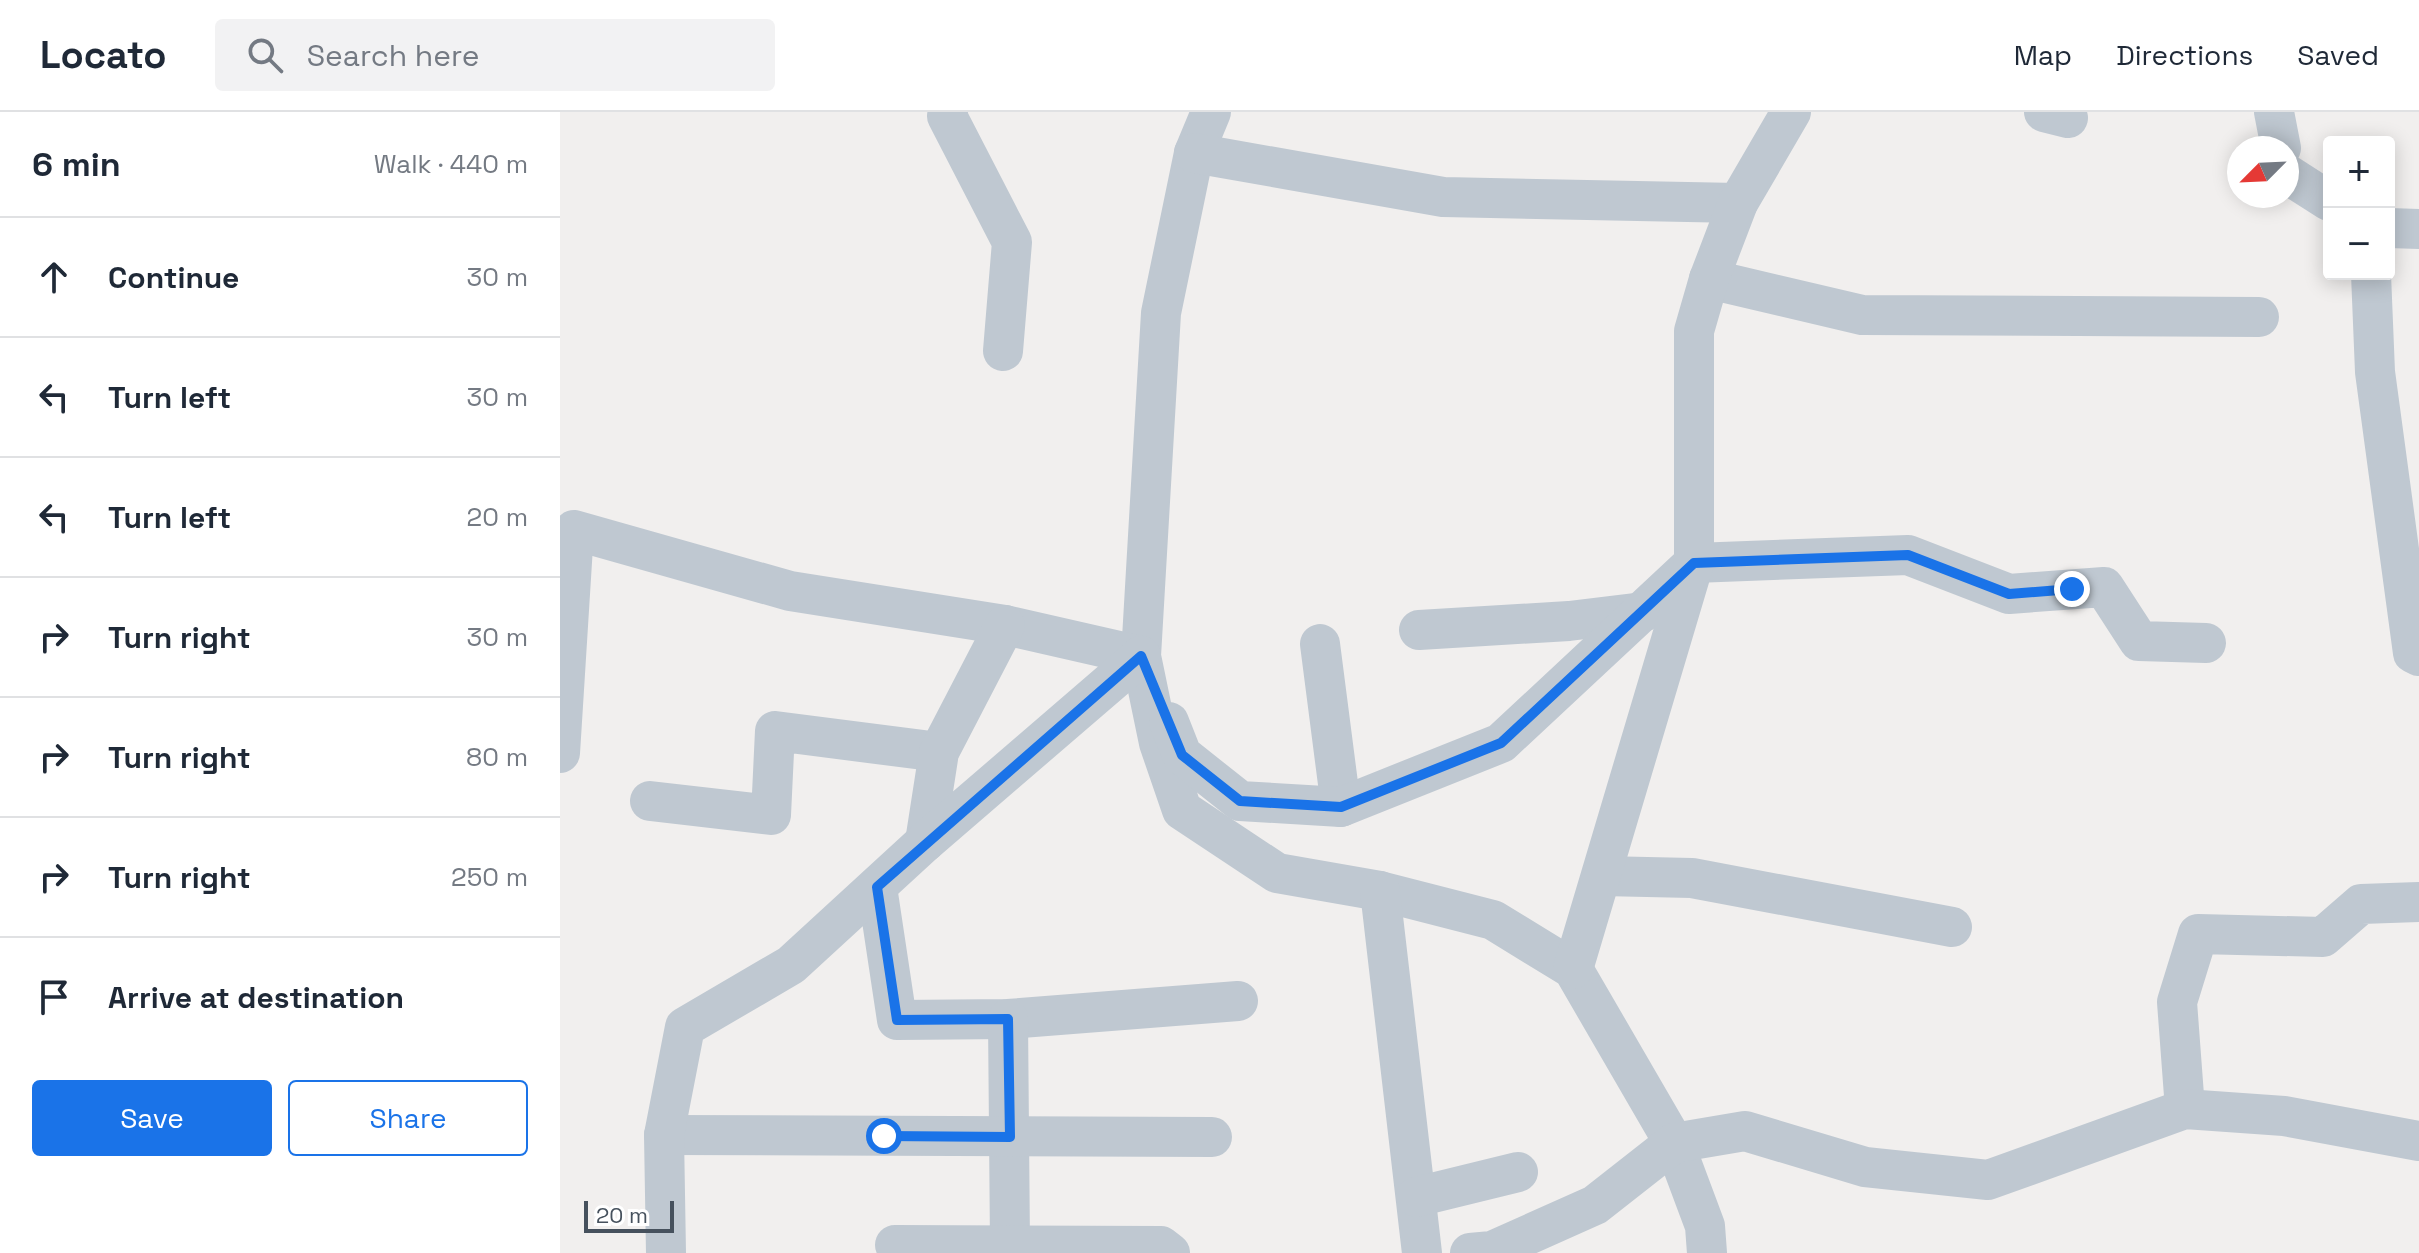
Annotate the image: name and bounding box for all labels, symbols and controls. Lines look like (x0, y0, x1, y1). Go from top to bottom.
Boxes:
search box (215, 19, 775, 91)
text: Locato (40, 31, 167, 79)
icon: search (243, 33, 287, 77)
text: Search here (307, 36, 480, 75)
text: Map (2014, 37, 2072, 73)
text: Directions (2116, 37, 2253, 73)
text: Saved (2297, 37, 2379, 73)
north arrow (2227, 136, 2299, 208)
map controls (2323, 136, 2395, 280)
button: + (2323, 136, 2395, 208)
text: 6 min (32, 143, 121, 186)
text: Walk · 440 m (374, 147, 528, 181)
button: − (2323, 208, 2395, 280)
icon: ahead (32, 255, 76, 299)
text: Continue (108, 258, 239, 297)
text: 30 m (467, 260, 528, 294)
icon: left (32, 375, 76, 419)
text: Turn left (108, 378, 231, 417)
text: 30 m (467, 380, 528, 414)
icon: left (32, 495, 76, 539)
text: Turn left (108, 498, 231, 537)
text: 20 m (467, 500, 528, 534)
route end (2054, 571, 2090, 607)
icon: right (32, 615, 76, 659)
text: Turn right (108, 618, 251, 657)
text: 30 m (467, 620, 528, 654)
icon: right (32, 735, 76, 779)
text: Turn right (108, 738, 251, 777)
text: 80 m (466, 740, 528, 774)
icon: right (32, 855, 76, 899)
text: Turn right (108, 858, 251, 897)
text: 250 m (451, 860, 528, 894)
icon: arrive (32, 975, 76, 1019)
text: Arrive at destination (108, 978, 404, 1017)
button: Save (32, 1080, 272, 1156)
button: Share (288, 1080, 528, 1156)
route start (866, 1118, 902, 1154)
scale bar (584, 1197, 674, 1233)
text: 20 m (596, 1201, 648, 1229)

